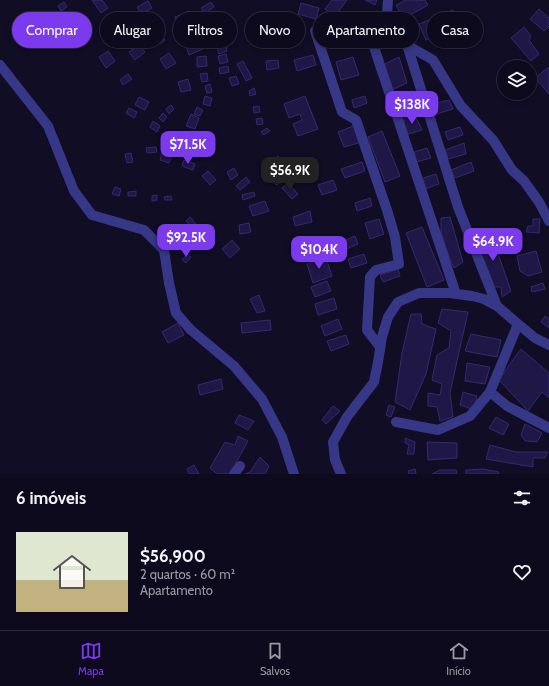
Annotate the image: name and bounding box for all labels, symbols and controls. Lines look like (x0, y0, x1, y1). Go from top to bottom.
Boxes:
chip: Comprar (12, 12, 92, 48)
chip: Alugar (100, 12, 165, 48)
chip: Filtros (173, 12, 237, 48)
chip: Novo (245, 12, 305, 48)
chip: Apartamento (313, 12, 419, 48)
chip: Casa (427, 12, 483, 48)
map controls (497, 60, 537, 100)
button: layers (497, 60, 537, 100)
pin: $138K (384, 91, 440, 125)
text: $138K (394, 96, 430, 112)
pin: $71.5K (155, 131, 221, 165)
text: $71.5K (170, 136, 207, 152)
pin: $56.9K (257, 157, 323, 191)
text: $56.9K (270, 162, 310, 178)
pin: $92.5K (153, 224, 219, 258)
pin: $64.9K (460, 228, 526, 262)
text: $92.5K (166, 229, 206, 245)
text: $64.9K (472, 233, 514, 249)
pin: $104K (291, 236, 347, 270)
text: $104K (300, 241, 338, 257)
icon: filters (511, 487, 533, 509)
text: 6 imóveis (16, 488, 86, 508)
text: $56,900 (140, 546, 206, 566)
icon: home (48, 548, 96, 596)
icon: heart (511, 561, 533, 583)
text: 2 quartos · 60 m² (140, 566, 235, 582)
text: Apartamento (140, 582, 213, 598)
tab: Mapa (78, 640, 104, 678)
tab: Salvos (260, 640, 290, 678)
tab: Início (446, 640, 471, 678)

